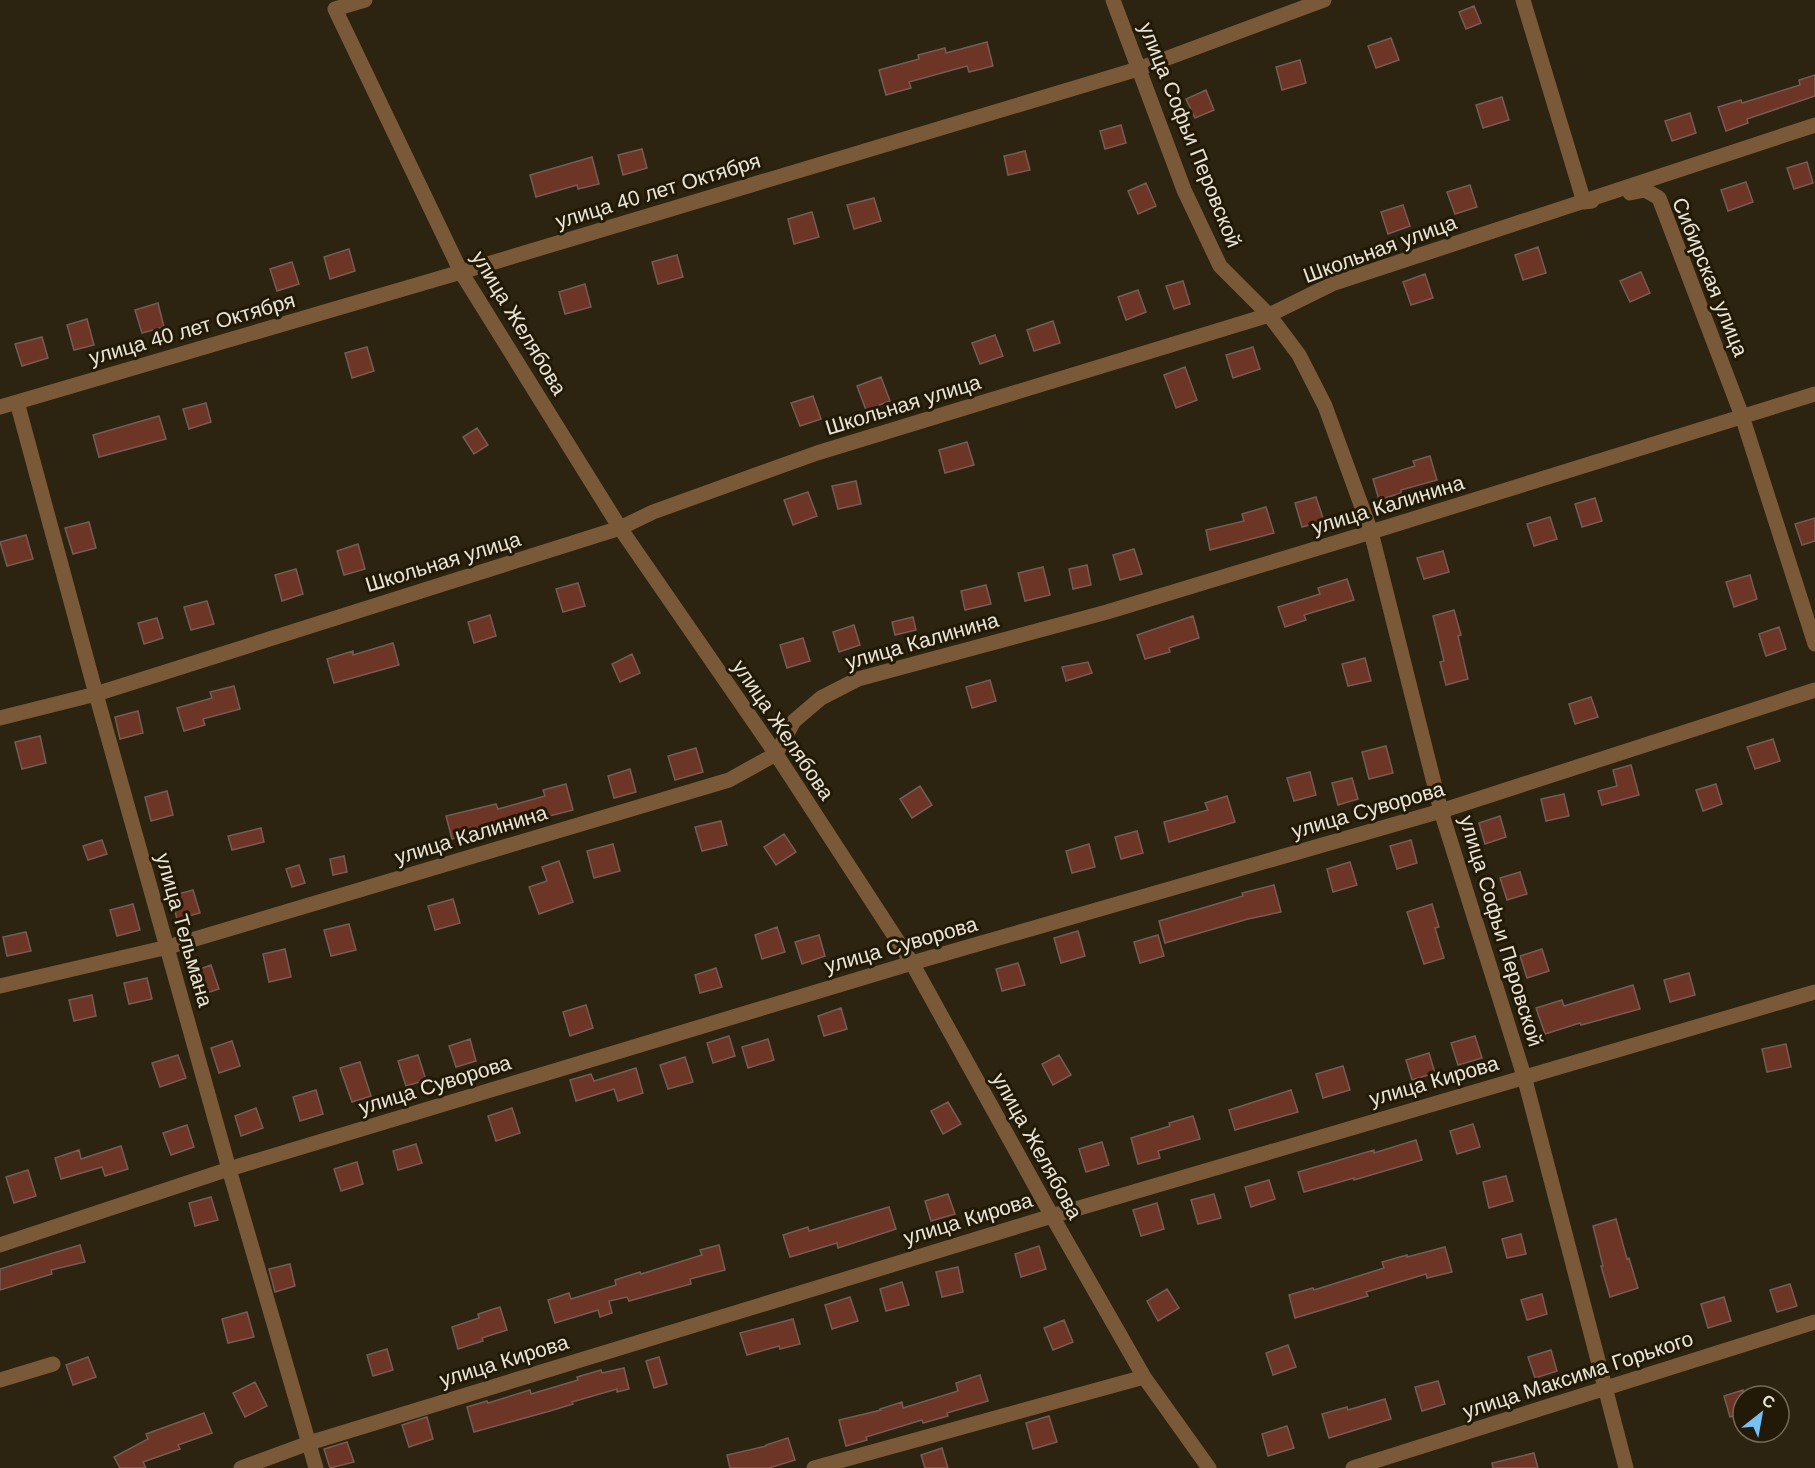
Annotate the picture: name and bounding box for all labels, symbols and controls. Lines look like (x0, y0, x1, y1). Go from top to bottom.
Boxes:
street label: улица Софьи Перовской (1135, 19, 1246, 251)
street label: улица 40 лет Октября (553, 148, 763, 233)
street label: Сибирская улица (1668, 194, 1753, 360)
street label: Школьная улица (1300, 210, 1460, 287)
street label: улица Желябова (467, 247, 572, 399)
street label: улица 40 лет Октября (86, 288, 297, 369)
street label: Школьная улица (822, 370, 984, 439)
street label: улица Калинина (1309, 470, 1467, 539)
street label: Школьная улица (362, 527, 524, 596)
street label: улица Калинина (843, 608, 1001, 673)
street label: улица Желябова (728, 655, 839, 804)
street label: улица Суворова (1289, 777, 1447, 842)
street label: улица Калинина (392, 800, 550, 869)
street label: улица Софьи Перовской (1455, 812, 1548, 1049)
street label: улица Тельмана (152, 850, 218, 1010)
street label: улица Суворова (822, 912, 980, 977)
street label: улица Суворова (356, 1050, 514, 1119)
street label: улица Кирова (1367, 1051, 1501, 1110)
street label: улица Желябова (988, 1069, 1087, 1223)
street label: улица Кирова (901, 1188, 1035, 1249)
street label: улица Максима Горького (1460, 1326, 1696, 1423)
street label: улица Кирова (437, 1330, 571, 1391)
north arrow (1731, 1384, 1791, 1444)
text: С (1759, 1391, 1778, 1412)

